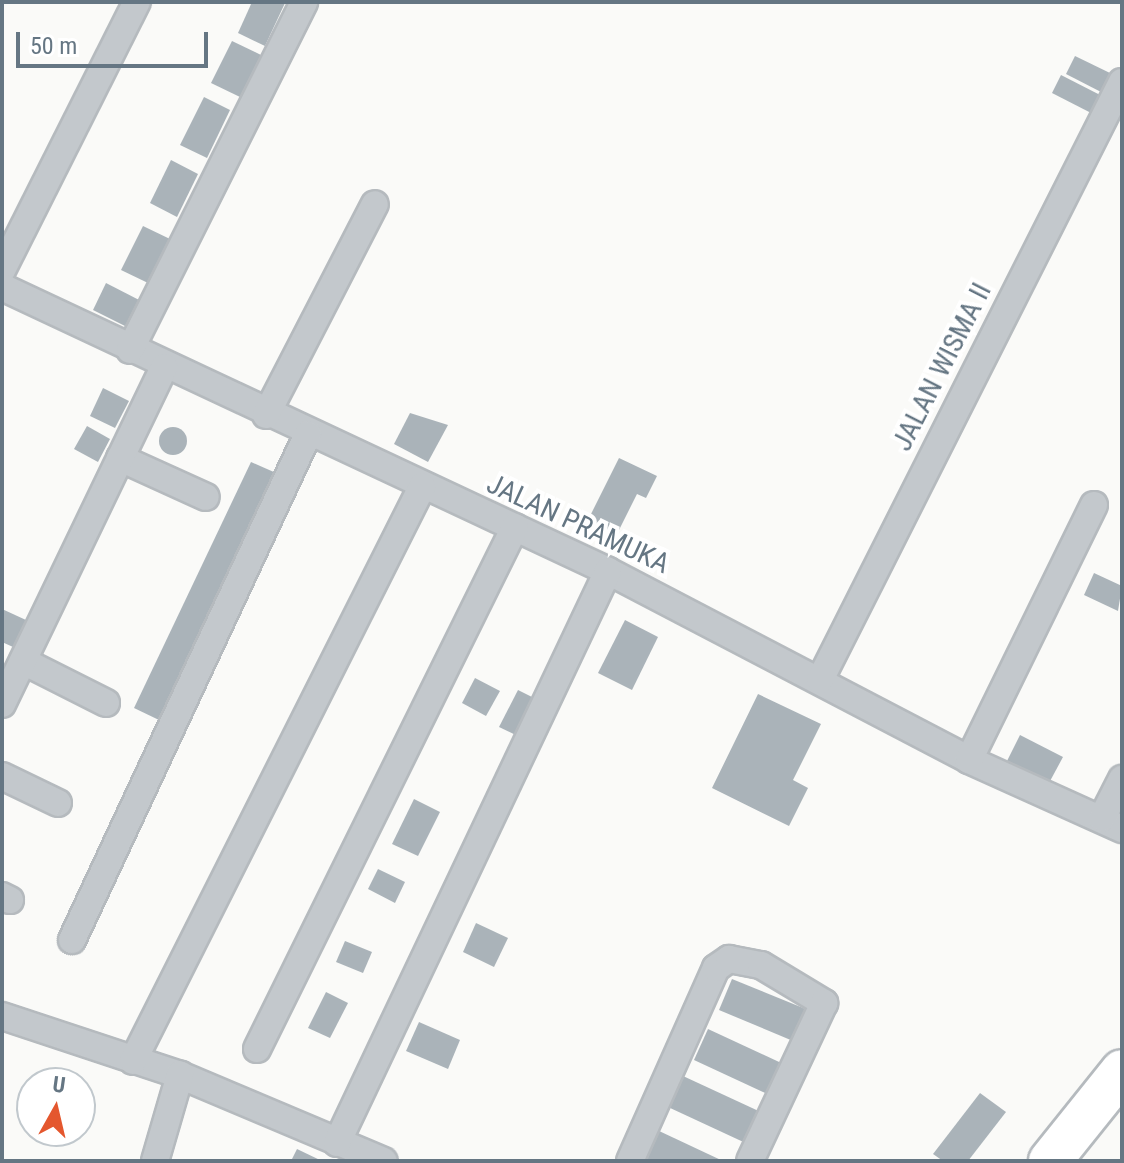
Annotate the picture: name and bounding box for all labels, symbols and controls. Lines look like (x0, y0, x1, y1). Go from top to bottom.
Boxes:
scale bar (20, 16, 212, 66)
text: 50 m (30, 32, 77, 60)
street label: JALAN WISMA II (885, 278, 999, 456)
street label: JALAN PRAMUKA (481, 467, 675, 581)
north arrow (16, 1067, 96, 1147)
text: U (51, 1071, 67, 1098)

